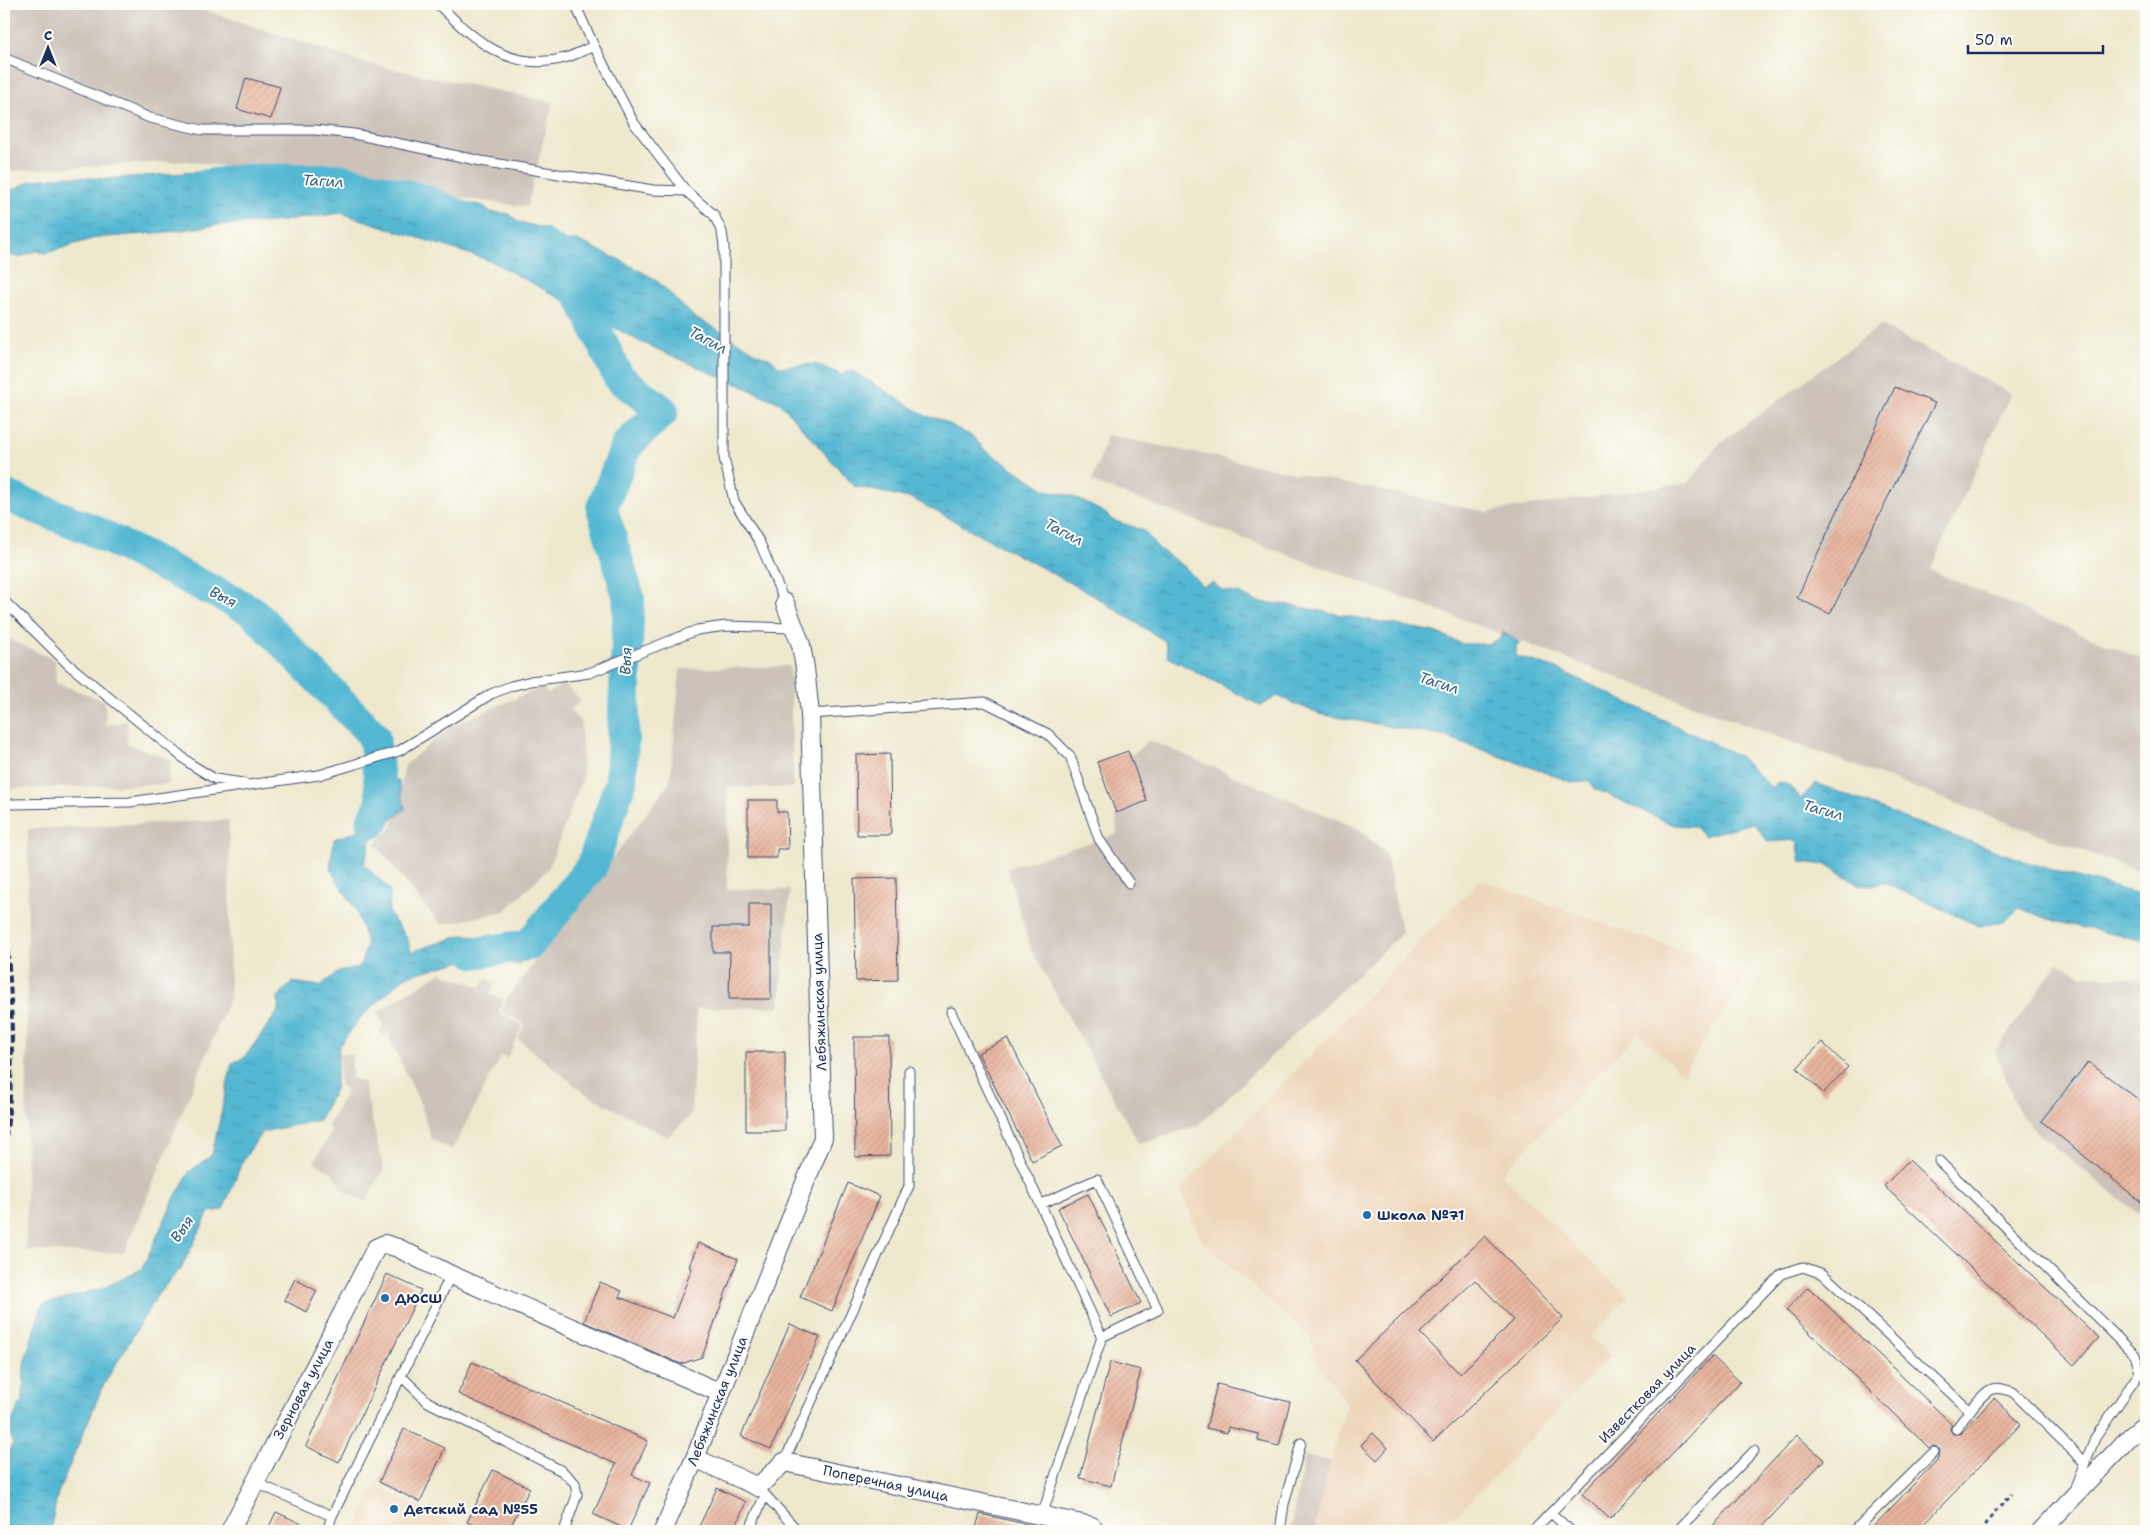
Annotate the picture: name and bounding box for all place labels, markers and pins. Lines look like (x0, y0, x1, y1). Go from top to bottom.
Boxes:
place label: Школа №71 (1377, 1206, 1464, 1224)
marker: Школа №71 (1361, 1209, 1373, 1221)
place label: ДЮСШ (395, 1289, 442, 1307)
marker: ДЮСШ (379, 1292, 391, 1304)
place label: Детский сад №55 (404, 1500, 538, 1518)
marker: Детский сад №55 (388, 1503, 400, 1515)

